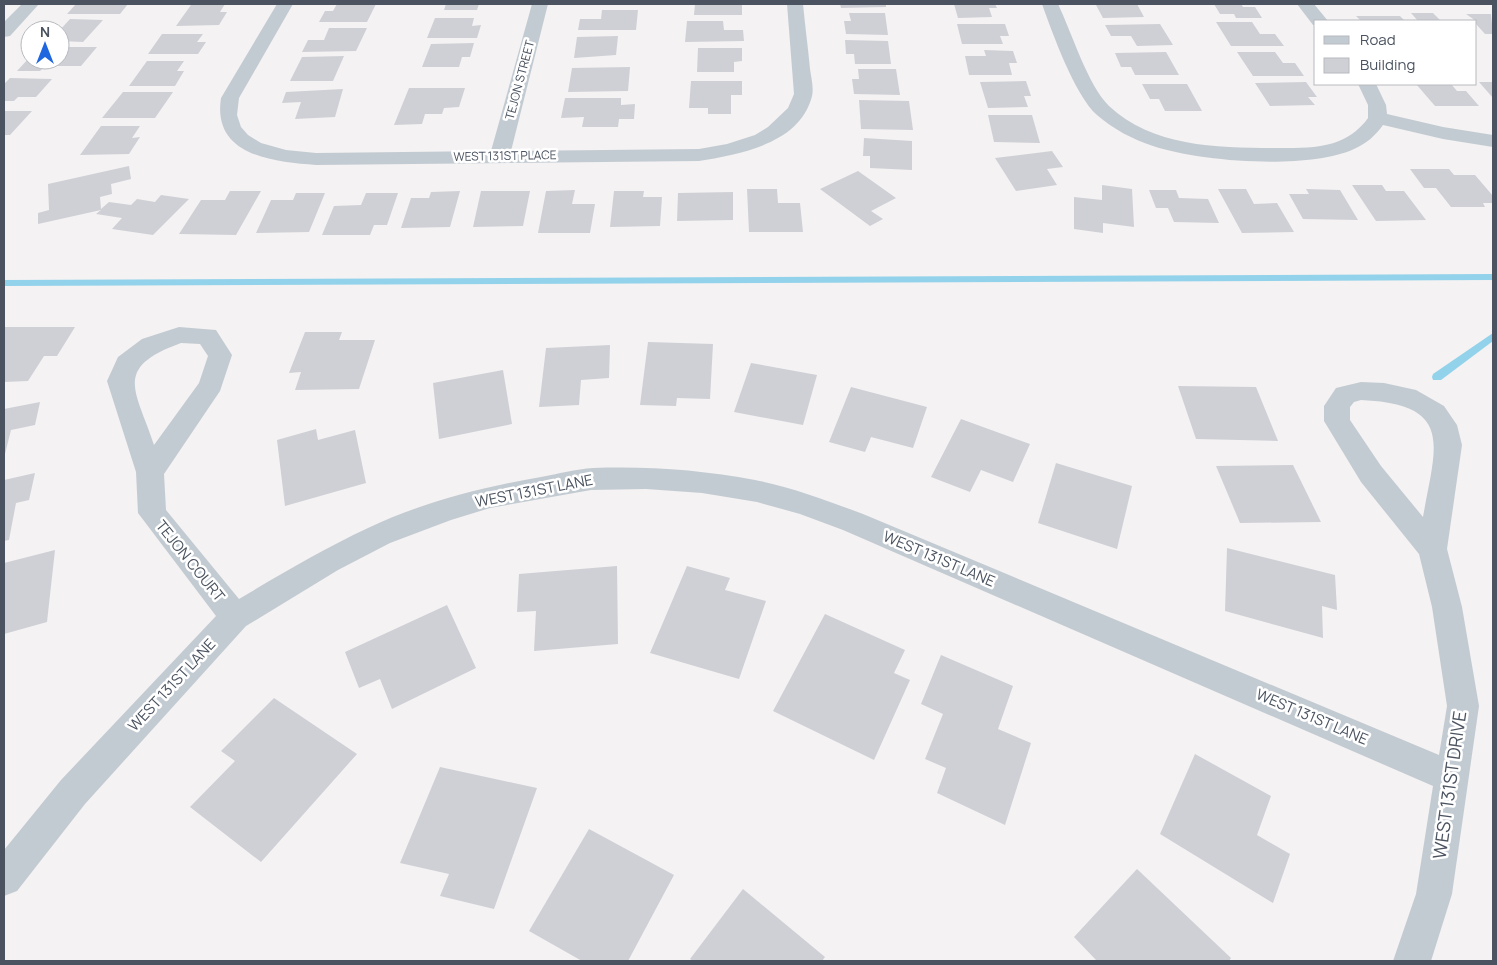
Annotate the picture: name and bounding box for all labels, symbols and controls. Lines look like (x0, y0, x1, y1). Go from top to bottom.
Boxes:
north arrow (20, 20, 70, 70)
legend (1314, 20, 1477, 85)
text: N (40, 22, 50, 41)
text: Road (1360, 29, 1396, 50)
street label: TEJON STREET (501, 37, 539, 122)
text: Building (1360, 54, 1415, 75)
street label: WEST 131ST PLACE (453, 146, 557, 165)
street label: WEST 131ST LANE (473, 469, 595, 512)
street label: TEJON COURT (151, 516, 230, 606)
street label: WEST 131ST LANE (880, 525, 998, 592)
street label: WEST 131ST LANE (123, 634, 220, 736)
street label: WEST 131ST LANE (1253, 683, 1371, 750)
street label: WEST 131ST DRIVE (1427, 709, 1471, 860)

